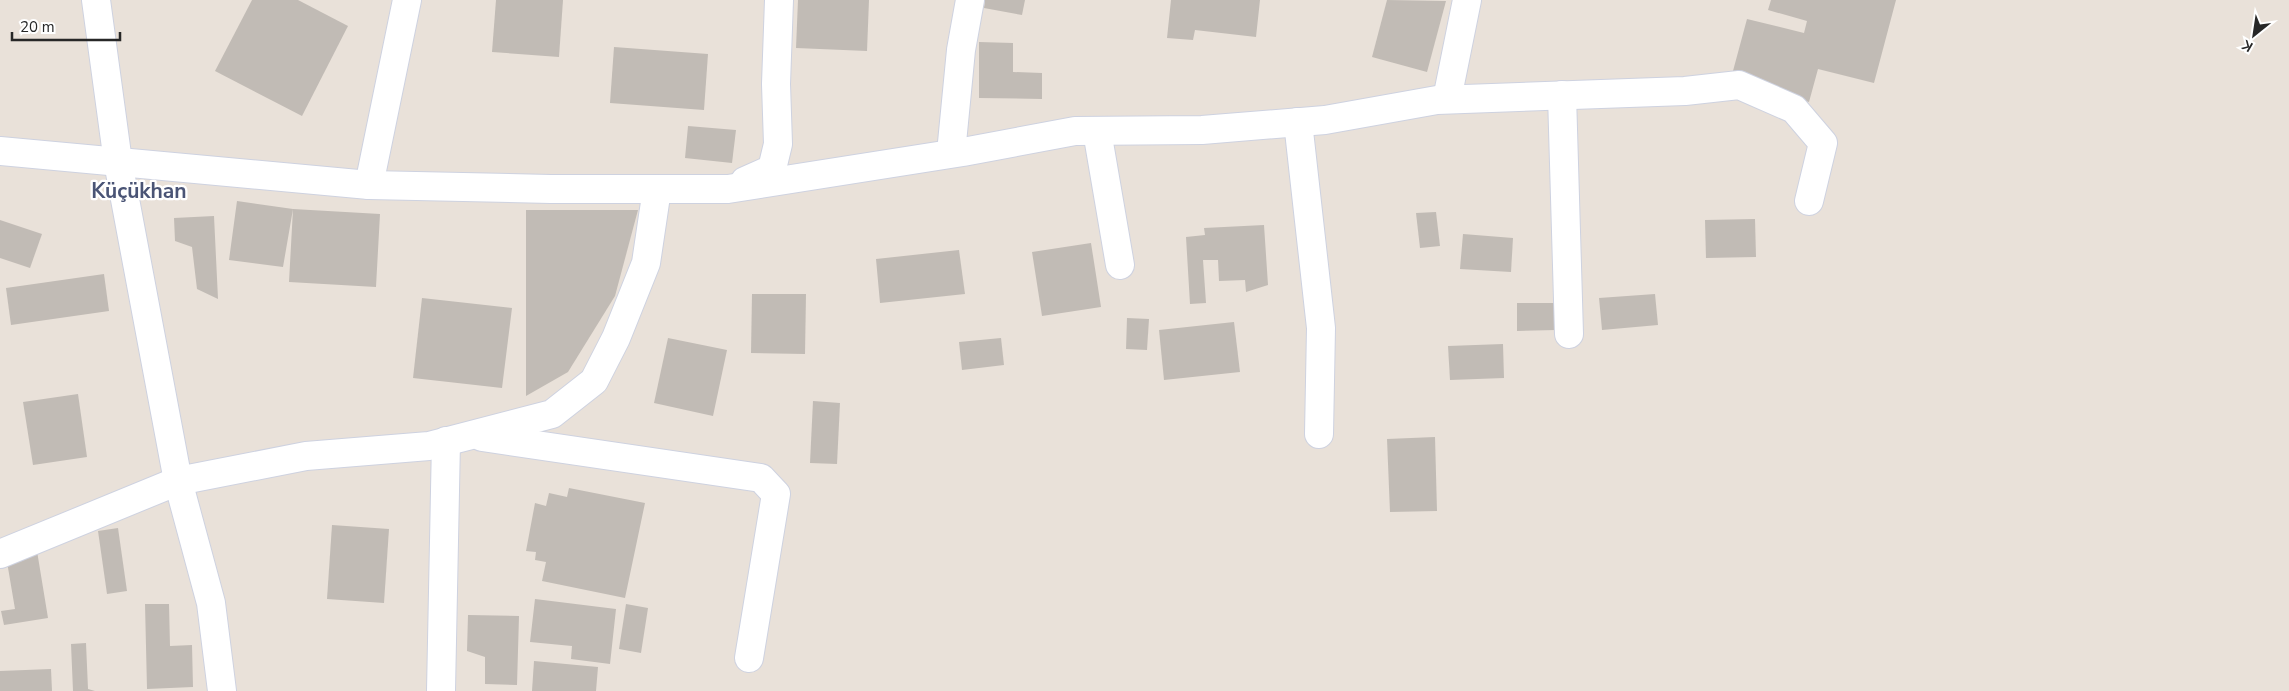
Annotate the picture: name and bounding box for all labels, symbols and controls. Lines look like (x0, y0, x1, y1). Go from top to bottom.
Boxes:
scale bar (12, 10, 120, 42)
north arrow (2229, 10, 2279, 60)
text: 20 m (20, 17, 55, 37)
text: K (2238, 35, 2257, 56)
district label: Küçükhan (91, 177, 187, 205)

